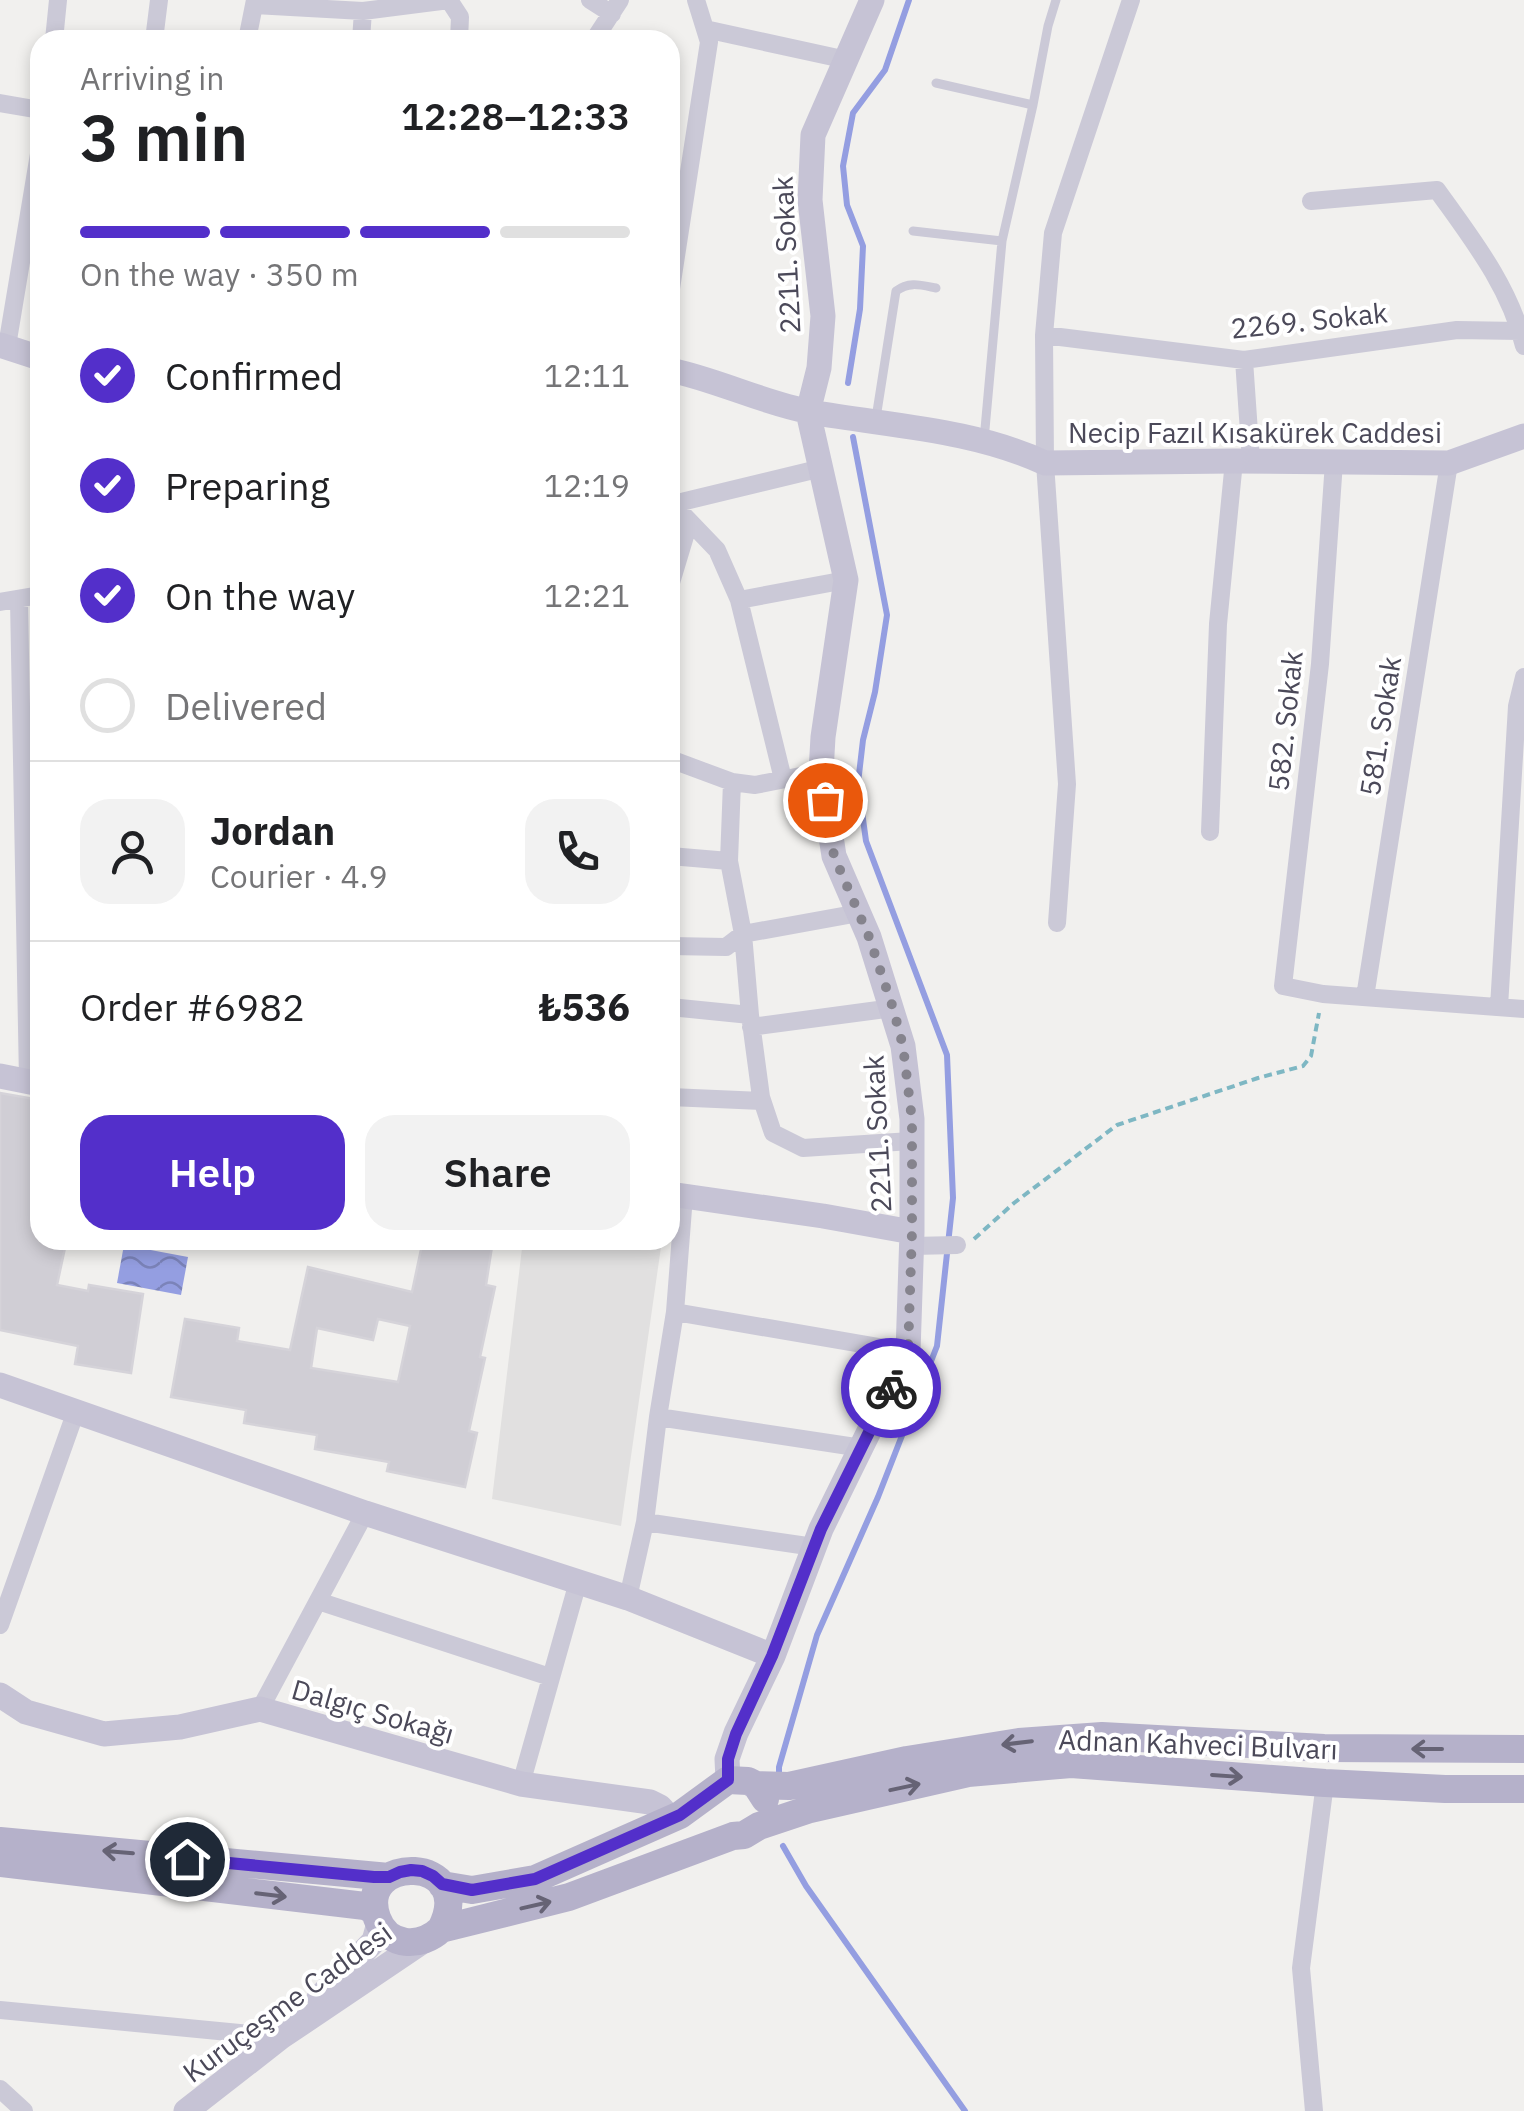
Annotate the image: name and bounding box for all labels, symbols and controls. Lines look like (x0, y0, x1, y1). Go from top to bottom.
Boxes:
text: Arriving in (80, 57, 225, 99)
text: 12:28–12:33 (401, 91, 630, 140)
text: 3 min (80, 94, 248, 179)
street label: 2211. Sokak (763, 175, 809, 335)
text: On the way · 350 m (80, 253, 359, 295)
street label: 2269. Sokak (1229, 293, 1390, 347)
icon: check (80, 348, 135, 403)
text: Confirmed (165, 351, 343, 400)
text: 12:11 (544, 354, 630, 396)
street label: Necip Fazıl Kısakürek Caddesi (1068, 414, 1442, 451)
icon: check (80, 458, 135, 513)
text: Preparing (165, 461, 330, 510)
text: 12:19 (544, 464, 630, 506)
icon: check (80, 568, 135, 623)
text: On the way (165, 571, 355, 620)
text: 12:21 (544, 574, 630, 616)
street label: 582. Sokak (1259, 649, 1311, 793)
street label: 581. Sokak (1351, 653, 1409, 798)
text: Delivered (165, 681, 327, 730)
pin (783, 758, 868, 843)
icon: bag (798, 773, 853, 828)
button: person (80, 799, 185, 904)
button: phone (525, 799, 630, 904)
text: Jordan (210, 806, 335, 855)
text: Courier · 4.9 (210, 855, 388, 897)
text: Order #6982 (80, 982, 305, 1031)
text: ₺536 (538, 982, 630, 1031)
street label: 2211. Sokak (854, 1054, 900, 1214)
button: Help (80, 1115, 345, 1230)
button: Share (365, 1115, 630, 1230)
courier (841, 1338, 941, 1438)
icon: bike (864, 1361, 919, 1416)
street label: Dalgıç Sokağı (288, 1670, 458, 1752)
street label: Adnan Kahveci Bulvarı (1058, 1721, 1338, 1767)
one-way arrow (1002, 1734, 1034, 1753)
one-way arrow (1411, 1740, 1444, 1758)
one-way arrow (1211, 1766, 1243, 1785)
one-way arrow (888, 1776, 920, 1795)
pin (145, 1817, 230, 1902)
icon: home (160, 1832, 215, 1887)
one-way arrow (102, 1843, 134, 1862)
one-way arrow (254, 1886, 286, 1905)
one-way arrow (519, 1895, 551, 1913)
street label: Kuruçeşme Caddesi (175, 1914, 399, 2090)

